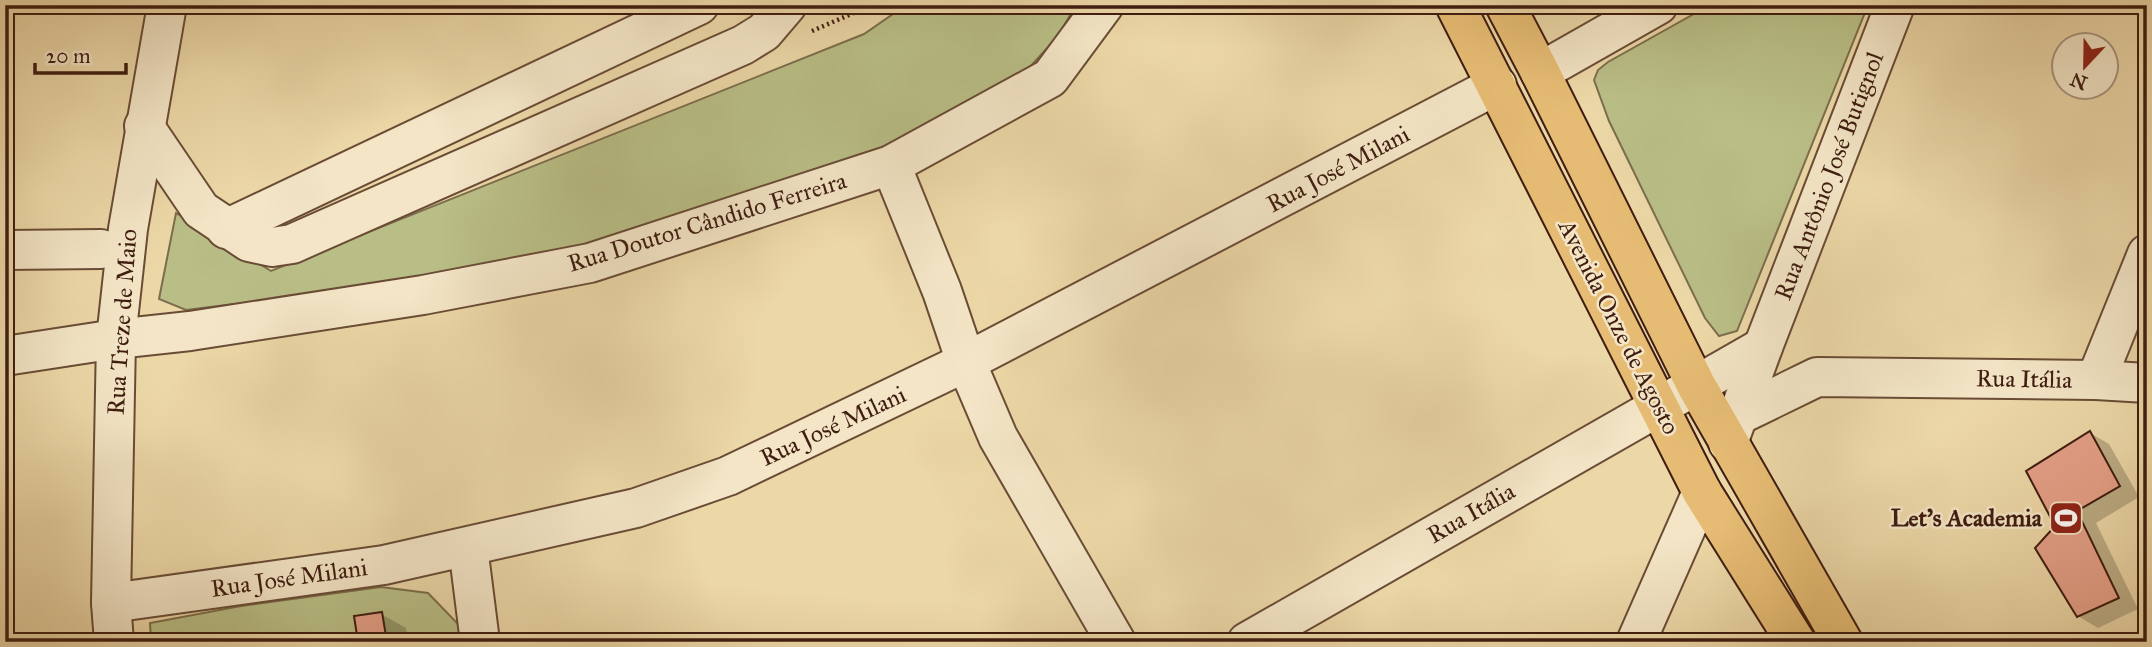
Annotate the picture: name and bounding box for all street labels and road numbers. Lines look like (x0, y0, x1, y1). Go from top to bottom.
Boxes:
street label: Rua Antônio José Butignol (1768, 47, 1890, 304)
street label: Rua José Milani (1261, 119, 1415, 219)
street label: Rua Doutor Cândido Ferreira (564, 165, 851, 279)
street label: Avenida Onze de Agosto (1551, 214, 1686, 439)
street label: Rua Treze de Maio (101, 228, 143, 416)
street label: Rua Itália (1976, 363, 2073, 395)
street label: Rua José Milani (755, 379, 911, 473)
street label: Rua Itália (1422, 475, 1521, 550)
street label: Rua José Milani (209, 552, 370, 604)

